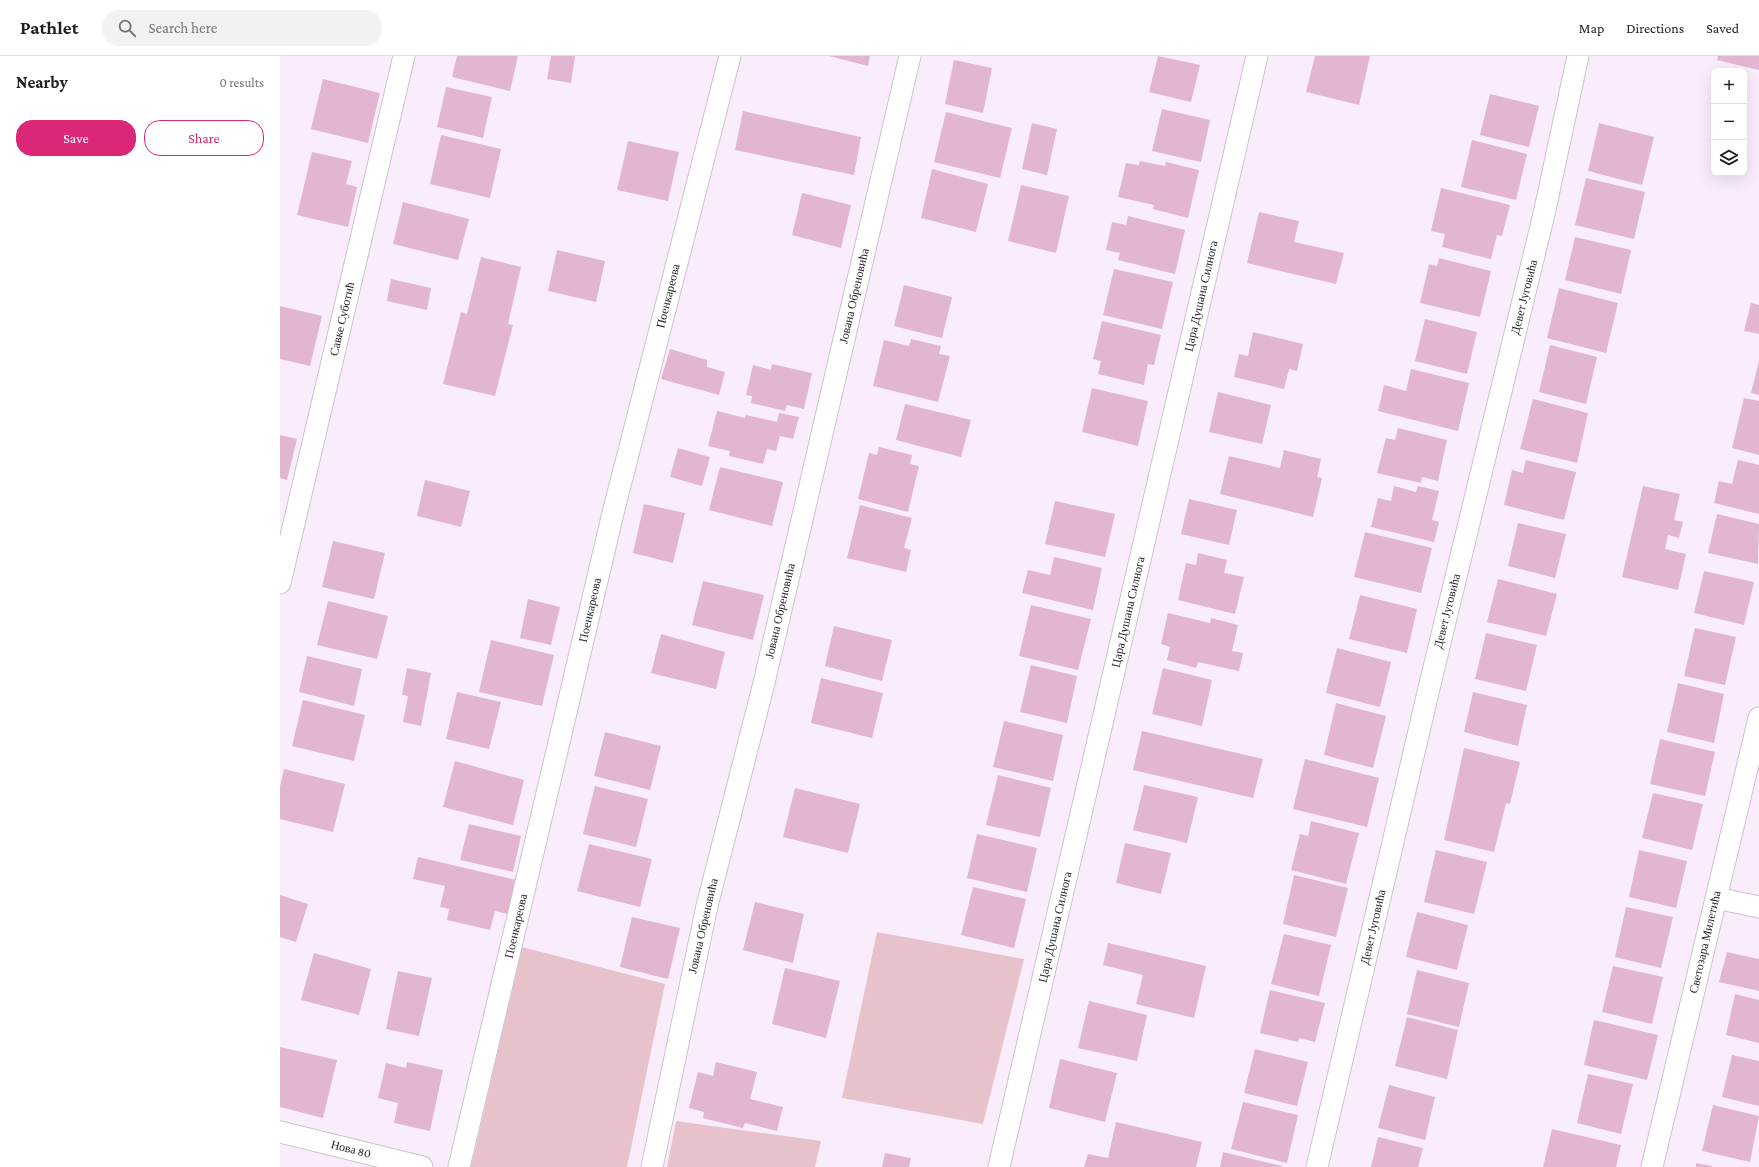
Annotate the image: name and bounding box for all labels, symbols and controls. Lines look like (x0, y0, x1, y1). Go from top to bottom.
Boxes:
search box (102, 10, 382, 46)
text: Pathlet (20, 17, 78, 38)
icon: search (116, 17, 138, 39)
text: Search here (148, 20, 217, 36)
text: Map (1579, 20, 1604, 36)
text: Directions (1626, 20, 1684, 36)
text: Saved (1706, 20, 1739, 36)
map controls (1711, 68, 1747, 176)
button: + (1711, 68, 1747, 104)
text: Nearby (16, 73, 68, 92)
text: 0 results (219, 75, 264, 90)
button: − (1711, 104, 1747, 140)
button: Save (16, 120, 136, 156)
button: Share (144, 120, 264, 156)
button: layers (1711, 140, 1747, 176)
street label: Цара Душана Силнога (1181, 239, 1221, 353)
street label: Јована Обреновића (836, 246, 872, 345)
street label: Девет Југовића (1508, 257, 1540, 336)
street label: Поенкареова (653, 262, 683, 330)
street label: Савке Суботић (327, 281, 357, 357)
street label: Цара Душана Силнога (1108, 555, 1148, 669)
street label: Јована Обреновића (762, 561, 798, 660)
street label: Девет Југовића (1431, 571, 1463, 650)
street label: Поенкареова (576, 576, 604, 644)
street label: Цара Душана Силнога (1035, 870, 1075, 984)
street label: Јована Обреновића (685, 876, 721, 975)
street label: Девет Југовића (1358, 887, 1389, 966)
street label: Светозара Милетића (1686, 889, 1724, 995)
street label: Поенкареова (502, 892, 530, 960)
street label: Нова 80 (329, 1137, 373, 1161)

